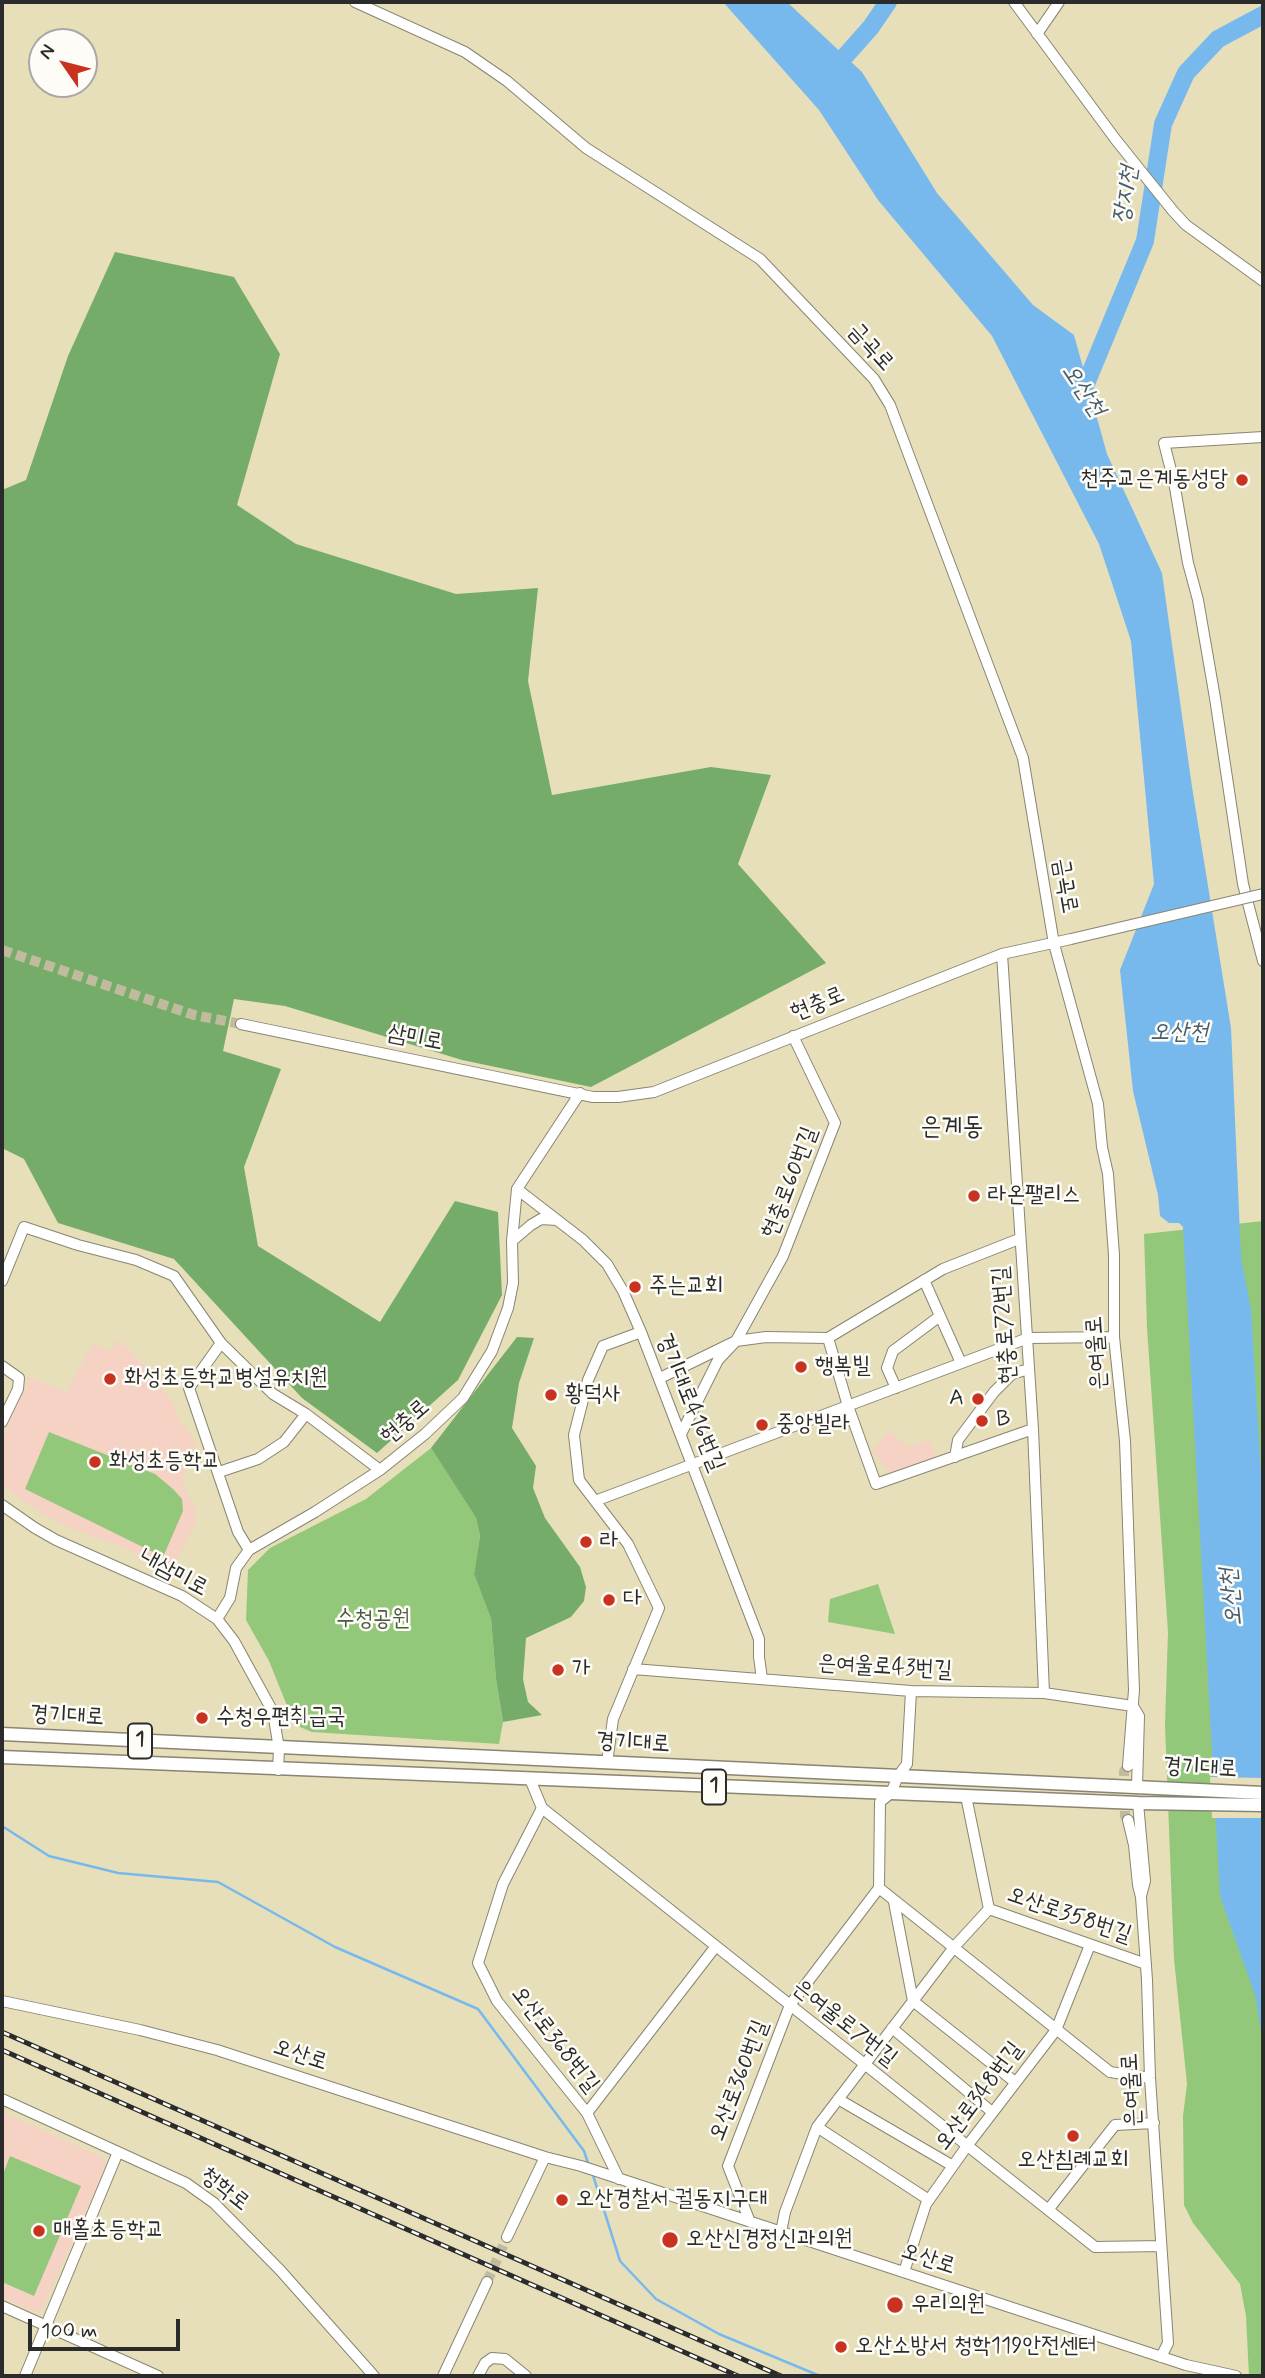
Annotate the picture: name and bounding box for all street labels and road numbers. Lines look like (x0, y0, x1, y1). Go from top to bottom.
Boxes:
street label: 금곡로 (841, 318, 899, 378)
street label: 금곡로 (1046, 856, 1082, 916)
street label: 현충로 (787, 982, 849, 1028)
street label: 삼미로 (385, 1020, 445, 1058)
street label: 현충로60번길 (757, 1123, 825, 1243)
street label: 현충로72번길 (988, 1265, 1024, 1385)
street label: 은여울로 (1082, 1315, 1114, 1391)
street label: 경기대로416번길 (649, 1330, 729, 1476)
street label: 현충로 (376, 1394, 436, 1452)
street label: 내삼미로 (134, 1544, 212, 1604)
street label: 은여울로43번길 (817, 1651, 953, 1685)
street label: 경기대로 (29, 1701, 105, 1733)
road number: 1 (128, 1724, 152, 1758)
street label: 경기대로 (595, 1728, 671, 1760)
street label: 경기대로 (1162, 1753, 1238, 1785)
road number: 1 (702, 1770, 726, 1804)
street label: 오산로358번길 (1003, 1882, 1135, 1950)
street label: 은여울로7번길 (786, 1975, 902, 2073)
street label: 오산로368번길 (504, 1981, 604, 2099)
street label: 오산로360번길 (704, 2017, 776, 2145)
street label: 오산로 (269, 2034, 331, 2078)
street label: 오산로348번길 (930, 2037, 1030, 2157)
street label: 은여울로 (1117, 2052, 1149, 2128)
street label: 청학로 (194, 2162, 254, 2218)
street label: 오산로 (897, 2238, 959, 2282)

